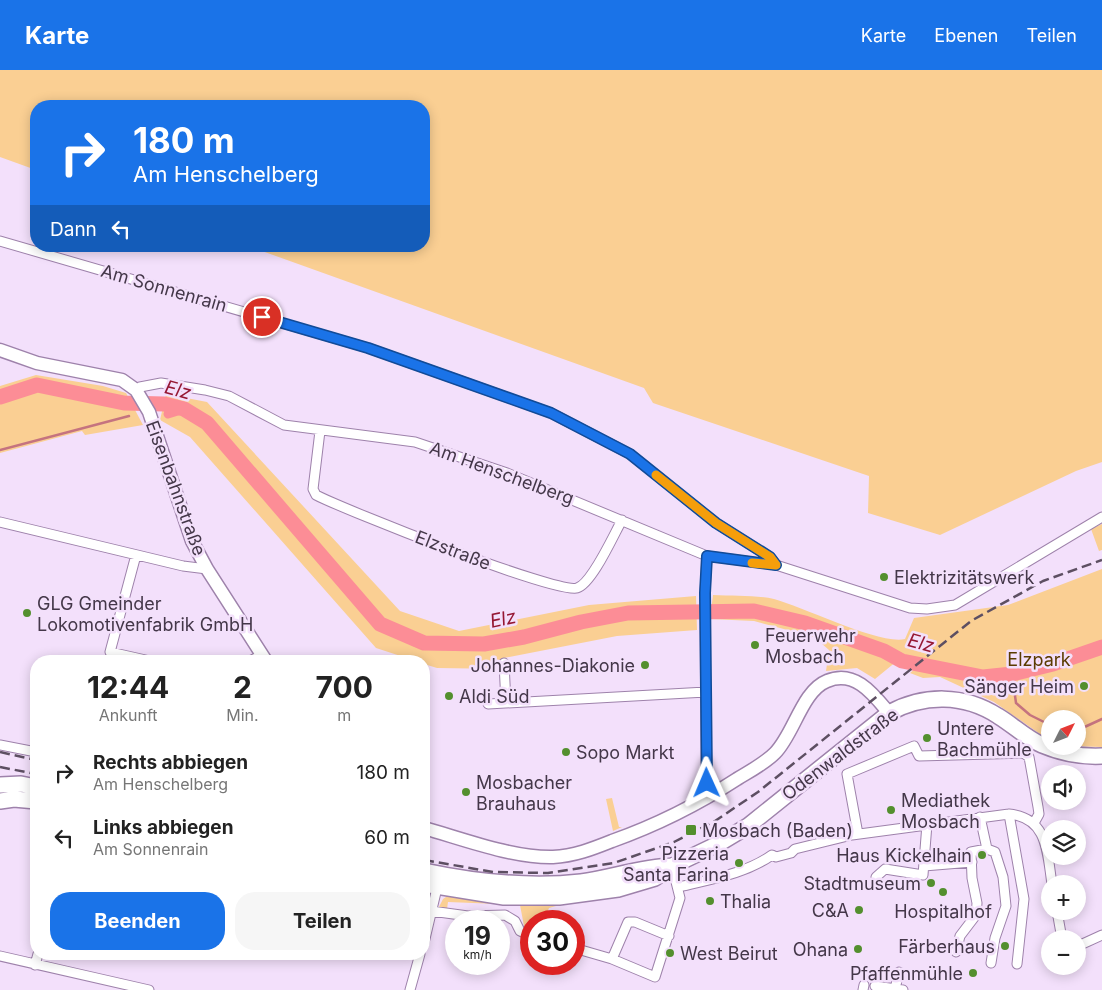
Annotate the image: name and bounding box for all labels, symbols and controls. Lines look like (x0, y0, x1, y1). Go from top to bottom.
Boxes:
text: Karte (25, 21, 89, 50)
text: Karte (861, 25, 906, 46)
text: Ebenen (934, 25, 998, 46)
text: Teilen (1026, 25, 1077, 46)
text: 180 m (133, 119, 235, 161)
icon: right (50, 120, 115, 185)
text: Am Henschelberg (133, 161, 319, 187)
icon: left (107, 215, 135, 243)
text: Dann (50, 218, 97, 241)
street label: Am Sonnenrain (99, 260, 229, 316)
pin (241, 296, 283, 338)
icon: arrive (248, 303, 276, 331)
water label: Elz (162, 375, 194, 405)
street label: Eisenbahnstraße (142, 418, 210, 558)
street label: Am Henschelberg (427, 437, 577, 509)
street label: Elzstraße (412, 526, 494, 574)
place label: Elektrizitätswerk (894, 567, 1034, 588)
marker: Elektrizitätswerk (878, 571, 890, 583)
place label: GLG Gmeinder Lokomotivenfabrik GmbH (37, 593, 253, 635)
water label: Elz (488, 605, 518, 633)
marker: GLG Gmeinder Lokomotivenfabrik GmbH (21, 607, 33, 619)
place label: Feuerwehr Mosbach (765, 625, 856, 667)
water label: Elz (905, 628, 937, 658)
marker: Feuerwehr Mosbach (749, 639, 761, 651)
park label: Elzpark (1007, 649, 1071, 670)
place label: Johannes-Diakonie (470, 655, 635, 676)
marker: Johannes-Diakonie (639, 659, 651, 671)
text: 12:44 (87, 669, 169, 705)
text: 2 (233, 669, 252, 705)
text: 700 (316, 669, 373, 705)
place label: Sänger Heim (964, 676, 1074, 697)
marker: Sänger Heim (1078, 680, 1090, 692)
place label: Aldi Süd (459, 686, 529, 707)
marker: Aldi Süd (443, 690, 455, 702)
street label: Odenwaldstraße (778, 703, 902, 805)
text: Ankunft (99, 705, 158, 725)
text: Min. (226, 705, 259, 725)
text: m (337, 705, 351, 725)
north arrow (1041, 710, 1086, 755)
map controls (1041, 710, 1086, 975)
place label: Untere Bachmühle (937, 718, 1032, 760)
marker: Untere Bachmühle (921, 732, 933, 744)
place label: Sopo Markt (576, 742, 675, 763)
marker: Sopo Markt (560, 746, 572, 758)
text: Rechts abbiegen (93, 751, 248, 774)
position arrow (680, 756, 732, 808)
icon: right (50, 759, 78, 787)
text: 180 m (357, 761, 410, 784)
button: sound (1041, 765, 1086, 810)
place label: Mosbacher Brauhaus (476, 772, 572, 814)
text: Am Henschelberg (93, 774, 228, 794)
marker: Mosbacher Brauhaus (460, 786, 472, 798)
place label: Mediathek Mosbach (901, 790, 990, 832)
marker: Mediathek Mosbach (885, 804, 897, 816)
text: Links abbiegen (93, 816, 234, 839)
place label: Mosbach (Baden) (702, 820, 853, 841)
button: layers (1041, 820, 1086, 865)
marker: Mosbach (Baden) (684, 823, 698, 837)
icon: left (50, 824, 78, 852)
text: 60 m (364, 826, 410, 849)
text: Am Sonnenrain (93, 839, 208, 859)
place label: Pizzeria Santa Farina (623, 843, 729, 885)
place label: Haus Kickelhain (836, 845, 972, 866)
marker: Haus Kickelhain (976, 849, 988, 861)
marker: Pizzeria Santa Farina (733, 857, 745, 869)
place label: Stadtmuseum (803, 873, 921, 894)
button: + (1041, 875, 1086, 920)
marker: Stadtmuseum (925, 877, 937, 889)
marker: Hospitalhof (937, 886, 949, 898)
place label: Thalia (720, 891, 771, 912)
button: Beenden (50, 892, 225, 950)
button: Teilen (235, 892, 410, 950)
marker: Thalia (704, 895, 716, 907)
place label: C&A (812, 900, 849, 921)
place label: Hospitalhof (894, 901, 992, 922)
marker: C&A (853, 904, 865, 916)
speed limit sign: 30 (520, 910, 585, 975)
text: 19 (464, 921, 491, 951)
button: − (1041, 930, 1086, 975)
place label: Färberhaus (898, 936, 995, 957)
place label: Ohana (793, 939, 848, 960)
marker: Färberhaus (999, 940, 1011, 952)
place label: West Beirut (680, 943, 778, 964)
marker: Ohana (852, 943, 864, 955)
text: km/h (463, 947, 492, 962)
marker: West Beirut (664, 947, 676, 959)
place label: Pfaffenmühle (850, 963, 963, 984)
marker: Pfaffenmühle (967, 967, 979, 979)

